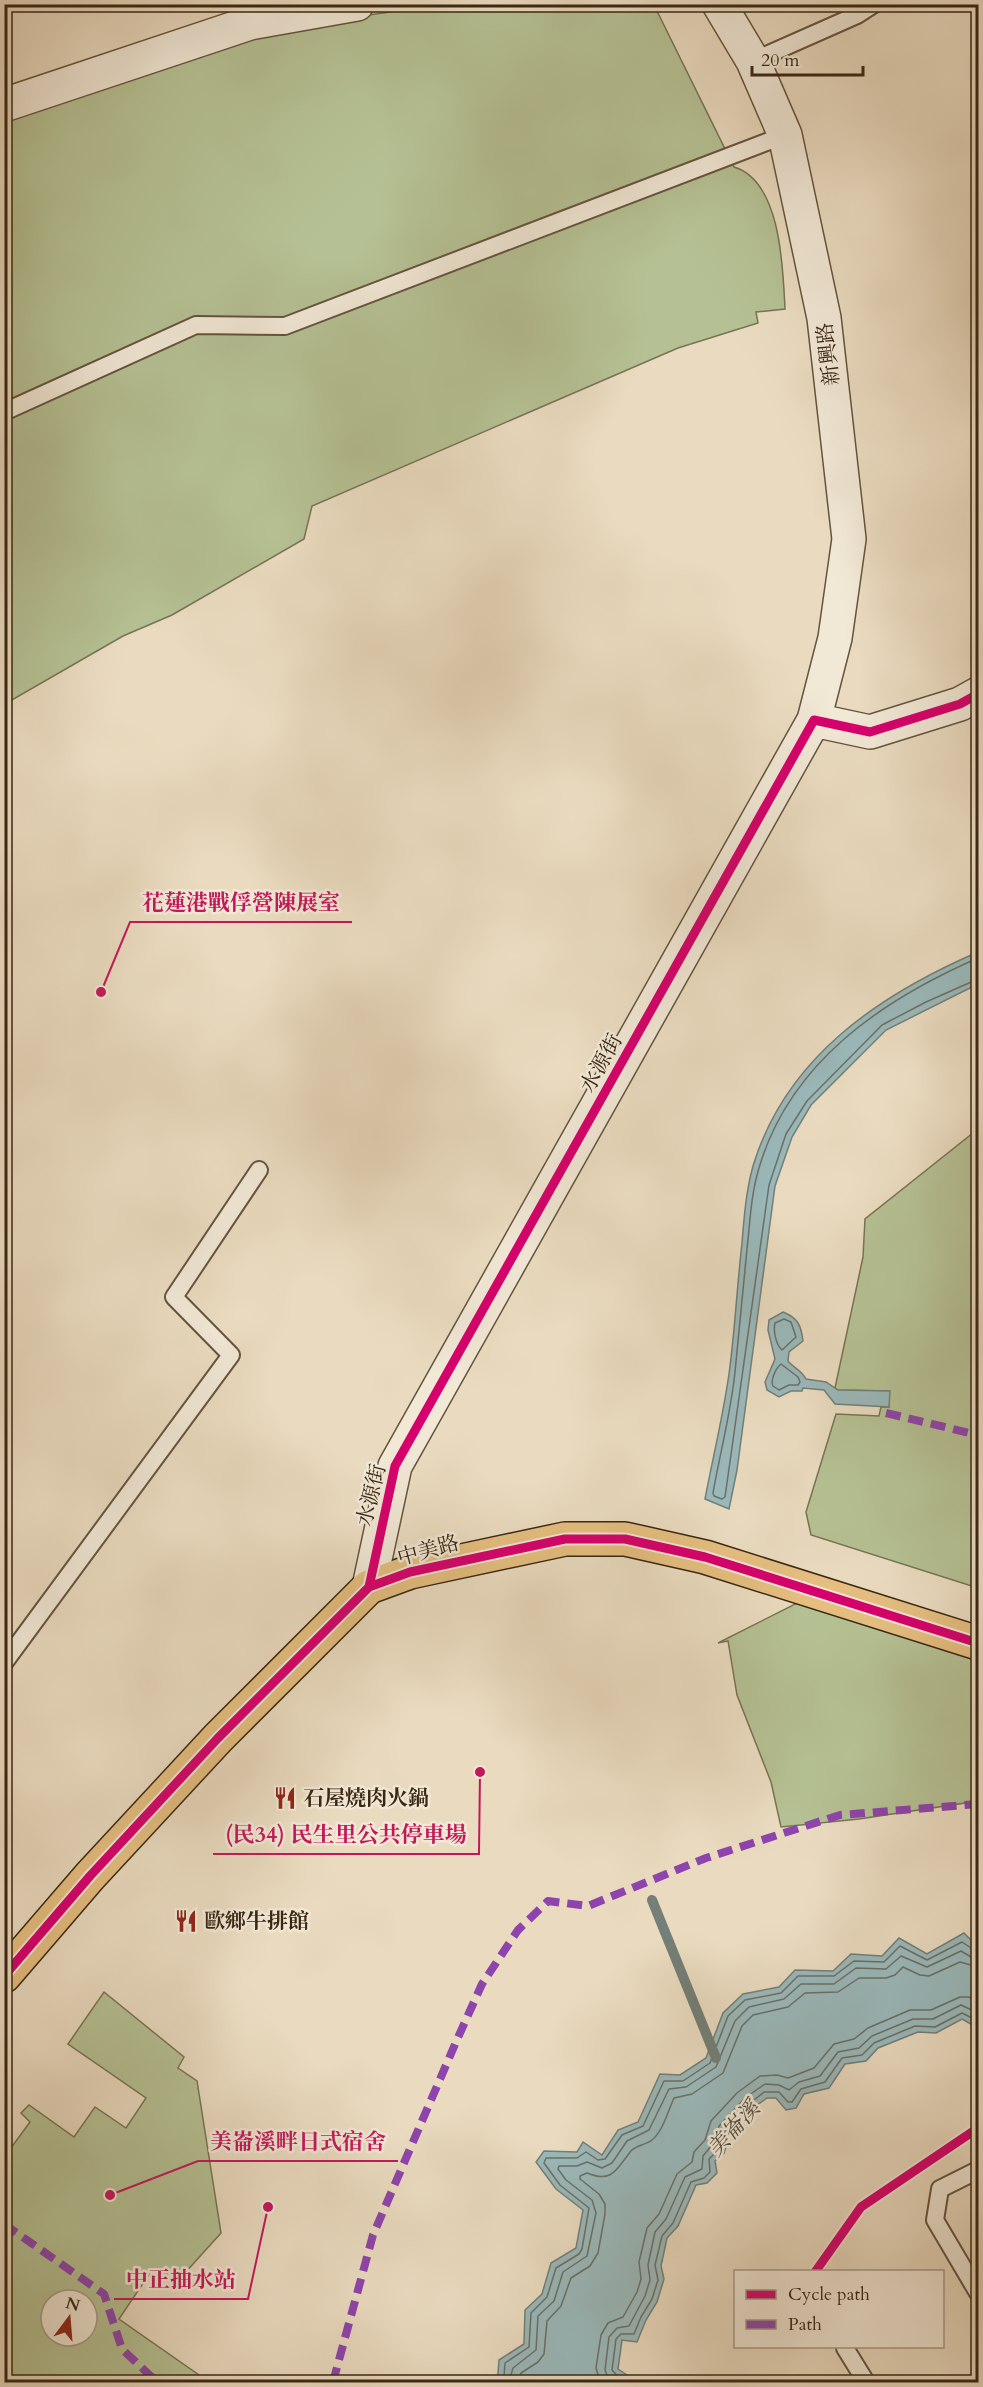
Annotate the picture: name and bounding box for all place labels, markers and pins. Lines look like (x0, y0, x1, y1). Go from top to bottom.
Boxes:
callout: 花蓮港戰俘營陳展室 (130, 882, 352, 922)
place label: 石屋燒肉火鍋 (303, 1784, 429, 1813)
restaurant icon: 石屋燒肉火鍋 (272, 1785, 298, 1811)
callout: (民34) 民生里公共停車場 (213, 1814, 479, 1854)
place label: 歐鄉牛排館 (204, 1907, 309, 1936)
restaurant icon: 歐鄉牛排館 (173, 1908, 199, 1934)
callout: 美崙溪畔日式宿舍 (198, 2121, 398, 2161)
callout: 中正抽水站 (114, 2259, 248, 2299)

